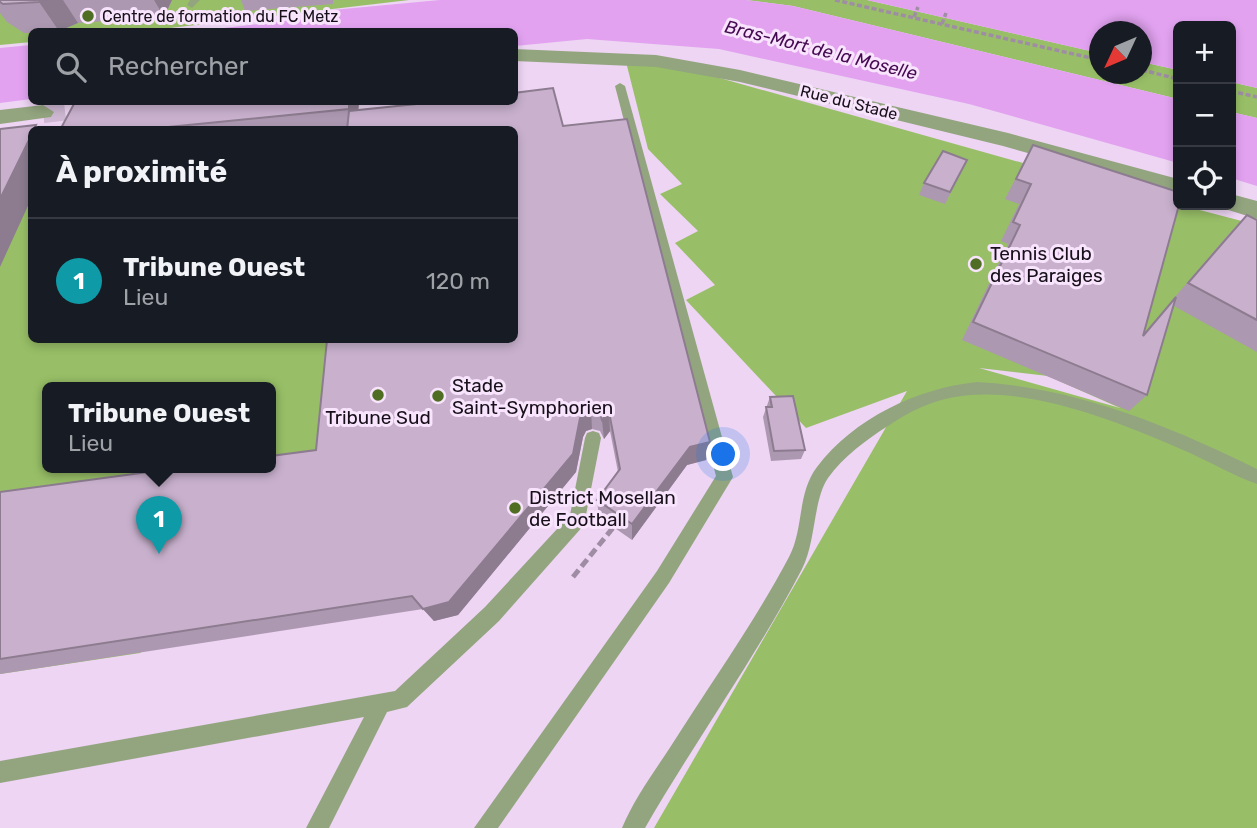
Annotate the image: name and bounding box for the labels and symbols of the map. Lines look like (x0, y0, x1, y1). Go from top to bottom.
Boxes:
place label: Centre de formation du FC Metz (102, 7, 338, 26)
marker: Centre de formation du FC Metz (80, 8, 96, 24)
water label: Bras-Mort de la Moselle (723, 15, 919, 85)
north arrow (1089, 21, 1152, 84)
street label: Rue du Stade (798, 81, 900, 124)
place label: Tennis Club des Paraiges (990, 242, 1103, 287)
marker: Tennis Club des Paraiges (968, 256, 984, 272)
place label: Stade Saint-Symphorien (452, 374, 613, 419)
marker: Tribune Sud (370, 387, 386, 403)
marker: Stade Saint-Symphorien (430, 388, 446, 404)
place label: Tribune Sud (325, 406, 431, 429)
your location (706, 437, 740, 471)
place label: District Mosellan de Football (529, 486, 676, 531)
pin: 1 (136, 496, 182, 554)
marker: District Mosellan de Football (507, 500, 523, 516)

